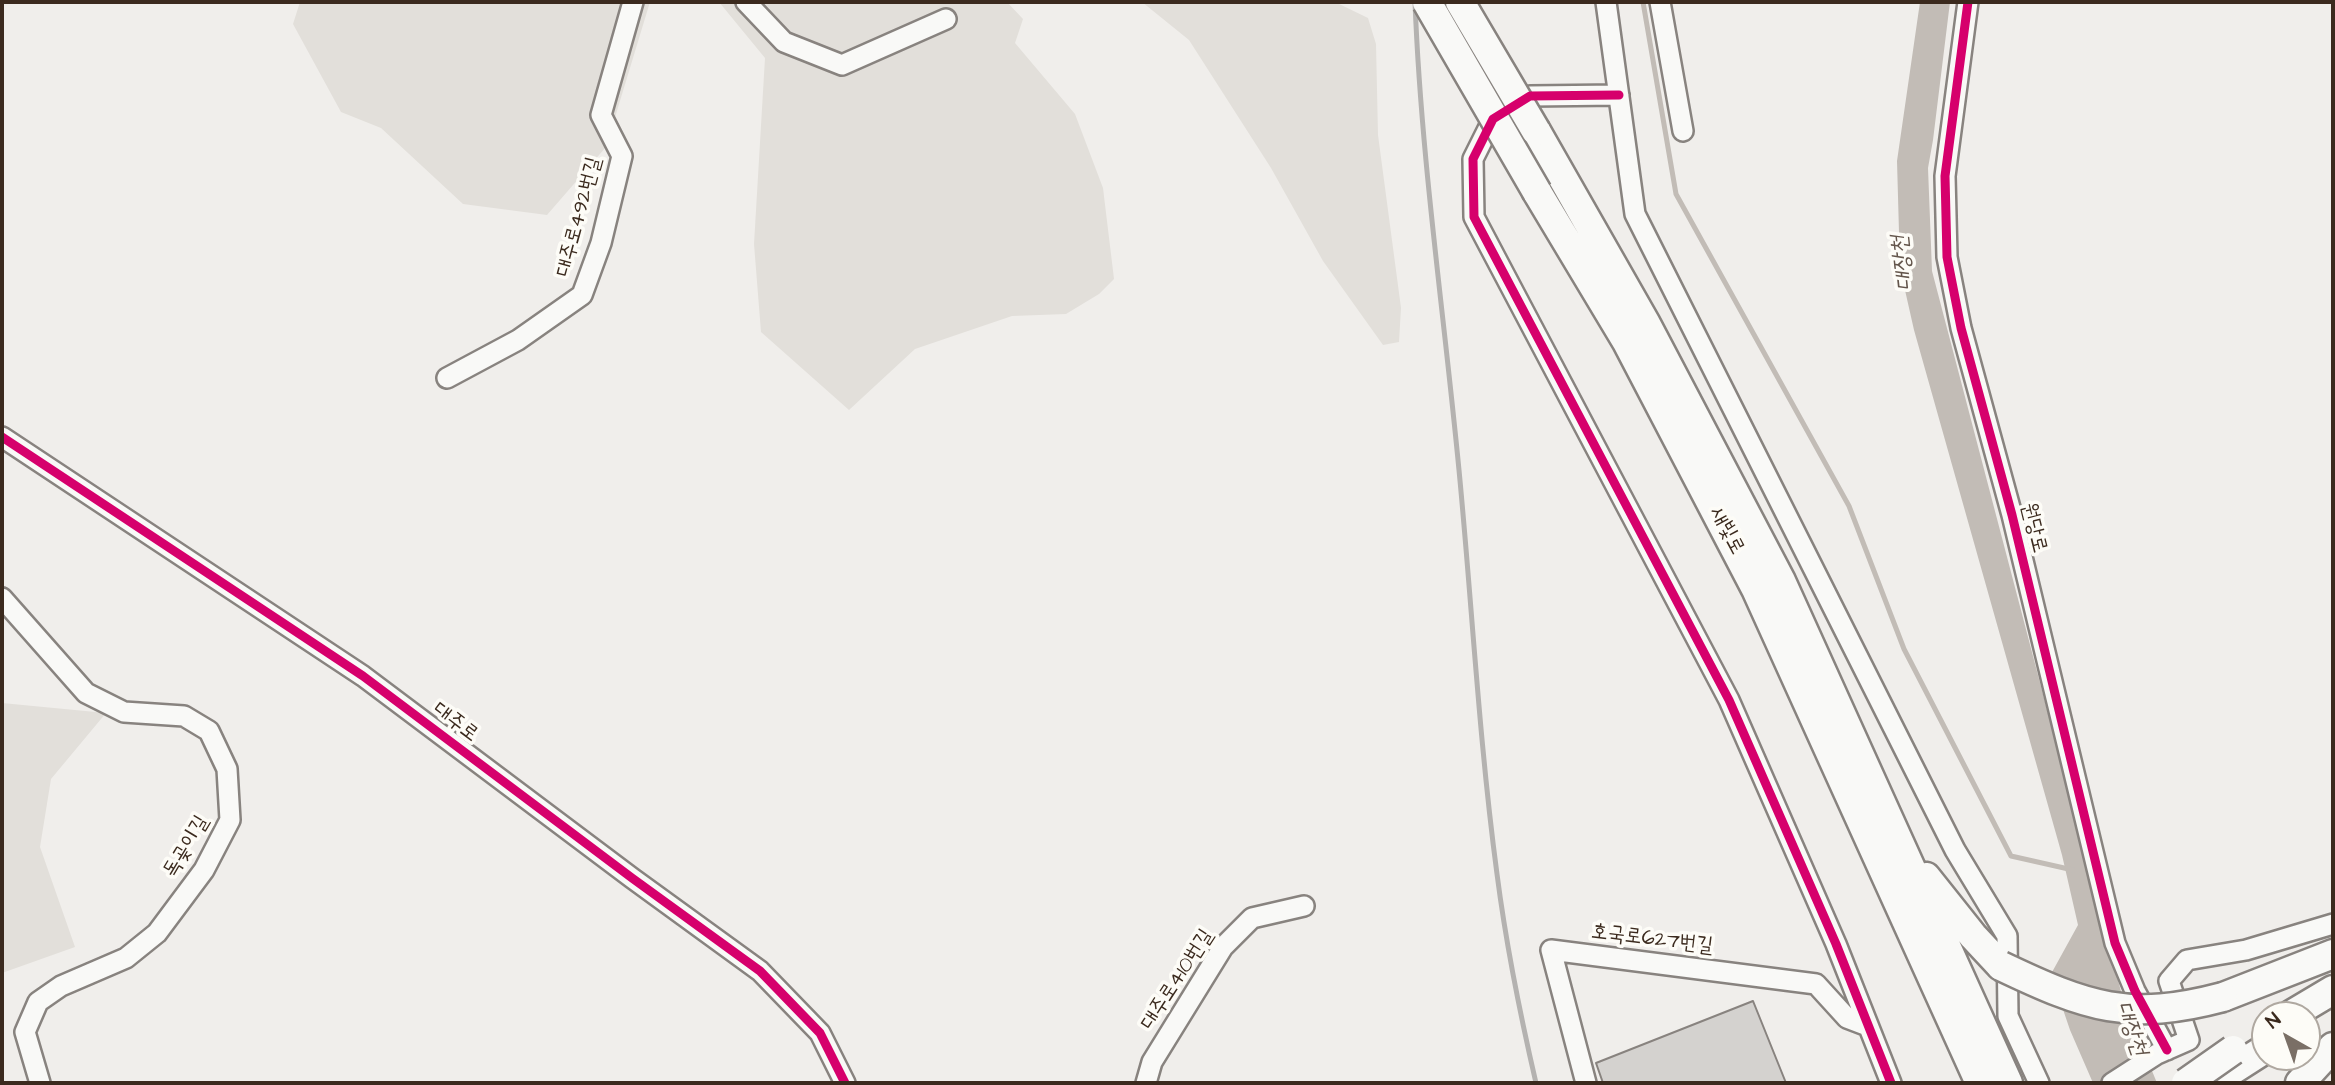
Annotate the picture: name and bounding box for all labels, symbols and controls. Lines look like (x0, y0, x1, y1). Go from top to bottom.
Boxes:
street label: 대주로492번길 (552, 154, 608, 280)
water label: 대장천 (1887, 234, 1921, 292)
street label: 원당로 (2015, 500, 2051, 556)
street label: 새빛로 (1703, 503, 1749, 559)
street label: 대주로 (427, 698, 483, 748)
street label: 독곶이길 (159, 812, 215, 882)
street label: 호국로627번길 (1590, 920, 1714, 960)
street label: 대주로410번길 (1136, 925, 1220, 1035)
water label: 대장천 (2108, 998, 2152, 1060)
north arrow (2251, 1001, 2321, 1071)
text: N (2260, 1007, 2287, 1035)

